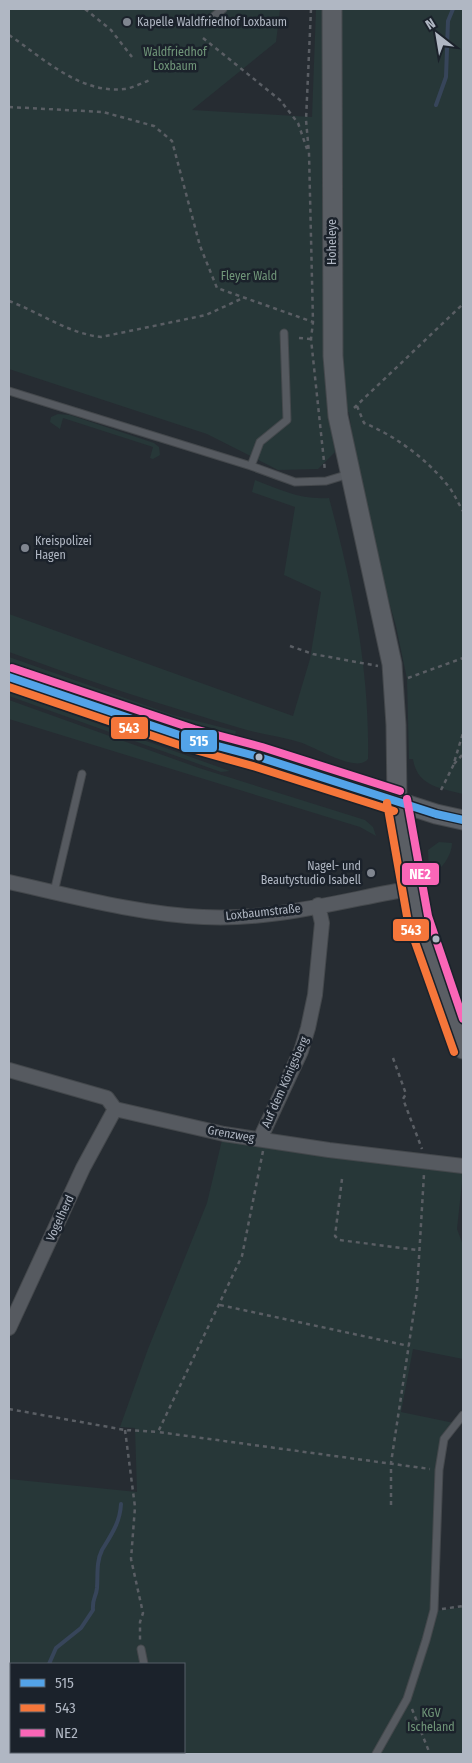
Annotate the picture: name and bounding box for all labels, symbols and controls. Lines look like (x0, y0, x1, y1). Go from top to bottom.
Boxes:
north arrow (412, 10, 462, 60)
place label: Kapelle Waldfriedhof Loxbaum (137, 15, 287, 29)
text: N (423, 15, 439, 34)
marker: Kapelle Waldfriedhof Loxbaum (121, 16, 133, 28)
park label: Waldfriedhof Loxbaum (143, 45, 208, 73)
street label: Hoheleye (325, 219, 339, 265)
park label: Fleyer Wald (221, 269, 277, 283)
place label: Kreispolizei Hagen (35, 534, 92, 562)
marker: Kreispolizei Hagen (19, 542, 31, 554)
line badge: 543 (110, 716, 149, 740)
text: 543 (119, 720, 140, 737)
line badge: 515 (180, 729, 218, 753)
text: 515 (190, 733, 209, 750)
unlabelled marker (254, 752, 264, 762)
place label: Nagel- und Beautystudio Isabell (261, 859, 361, 887)
line badge: NE2 (401, 862, 440, 886)
text: NE2 (409, 866, 431, 883)
marker: Nagel- und Beautystudio Isabell (365, 867, 377, 879)
street label: Loxbaumstraße (225, 901, 301, 923)
line badge: 543 (392, 918, 430, 942)
text: 543 (401, 922, 422, 939)
unlabelled marker (431, 934, 441, 944)
street label: Auf dem Königsberg (259, 1034, 311, 1130)
street label: Grenzweg (207, 1123, 256, 1145)
street label: Vogelherd (43, 1193, 77, 1243)
legend (10, 1663, 185, 1753)
text: 515 (55, 1674, 74, 1692)
text: 543 (55, 1699, 76, 1717)
park label: KGV Ischeland (407, 1706, 455, 1734)
text: NE2 (55, 1724, 78, 1742)

